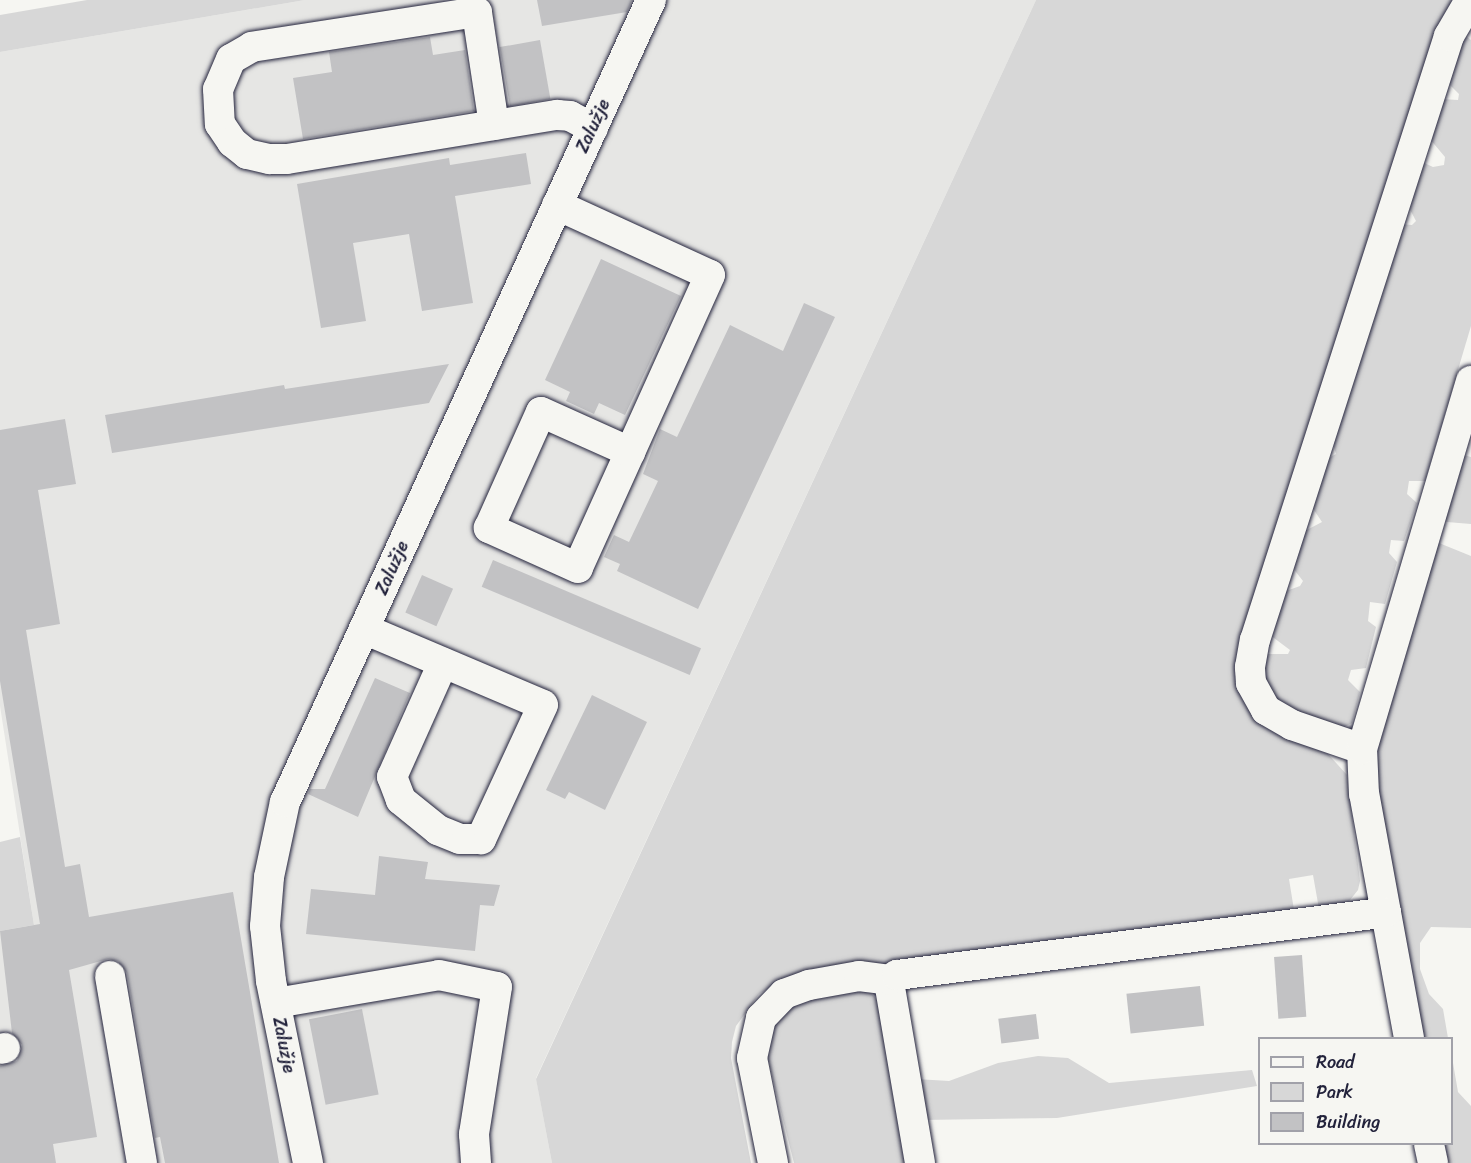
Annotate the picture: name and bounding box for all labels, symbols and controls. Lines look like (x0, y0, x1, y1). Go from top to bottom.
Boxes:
street label: Zalužje (571, 96, 615, 156)
street label: Zalužje (371, 538, 413, 598)
street label: Zalužje (268, 1015, 300, 1075)
legend (1258, 1037, 1453, 1145)
text: Road (1316, 1046, 1355, 1078)
text: Park (1316, 1076, 1353, 1108)
text: Building (1316, 1106, 1380, 1138)

